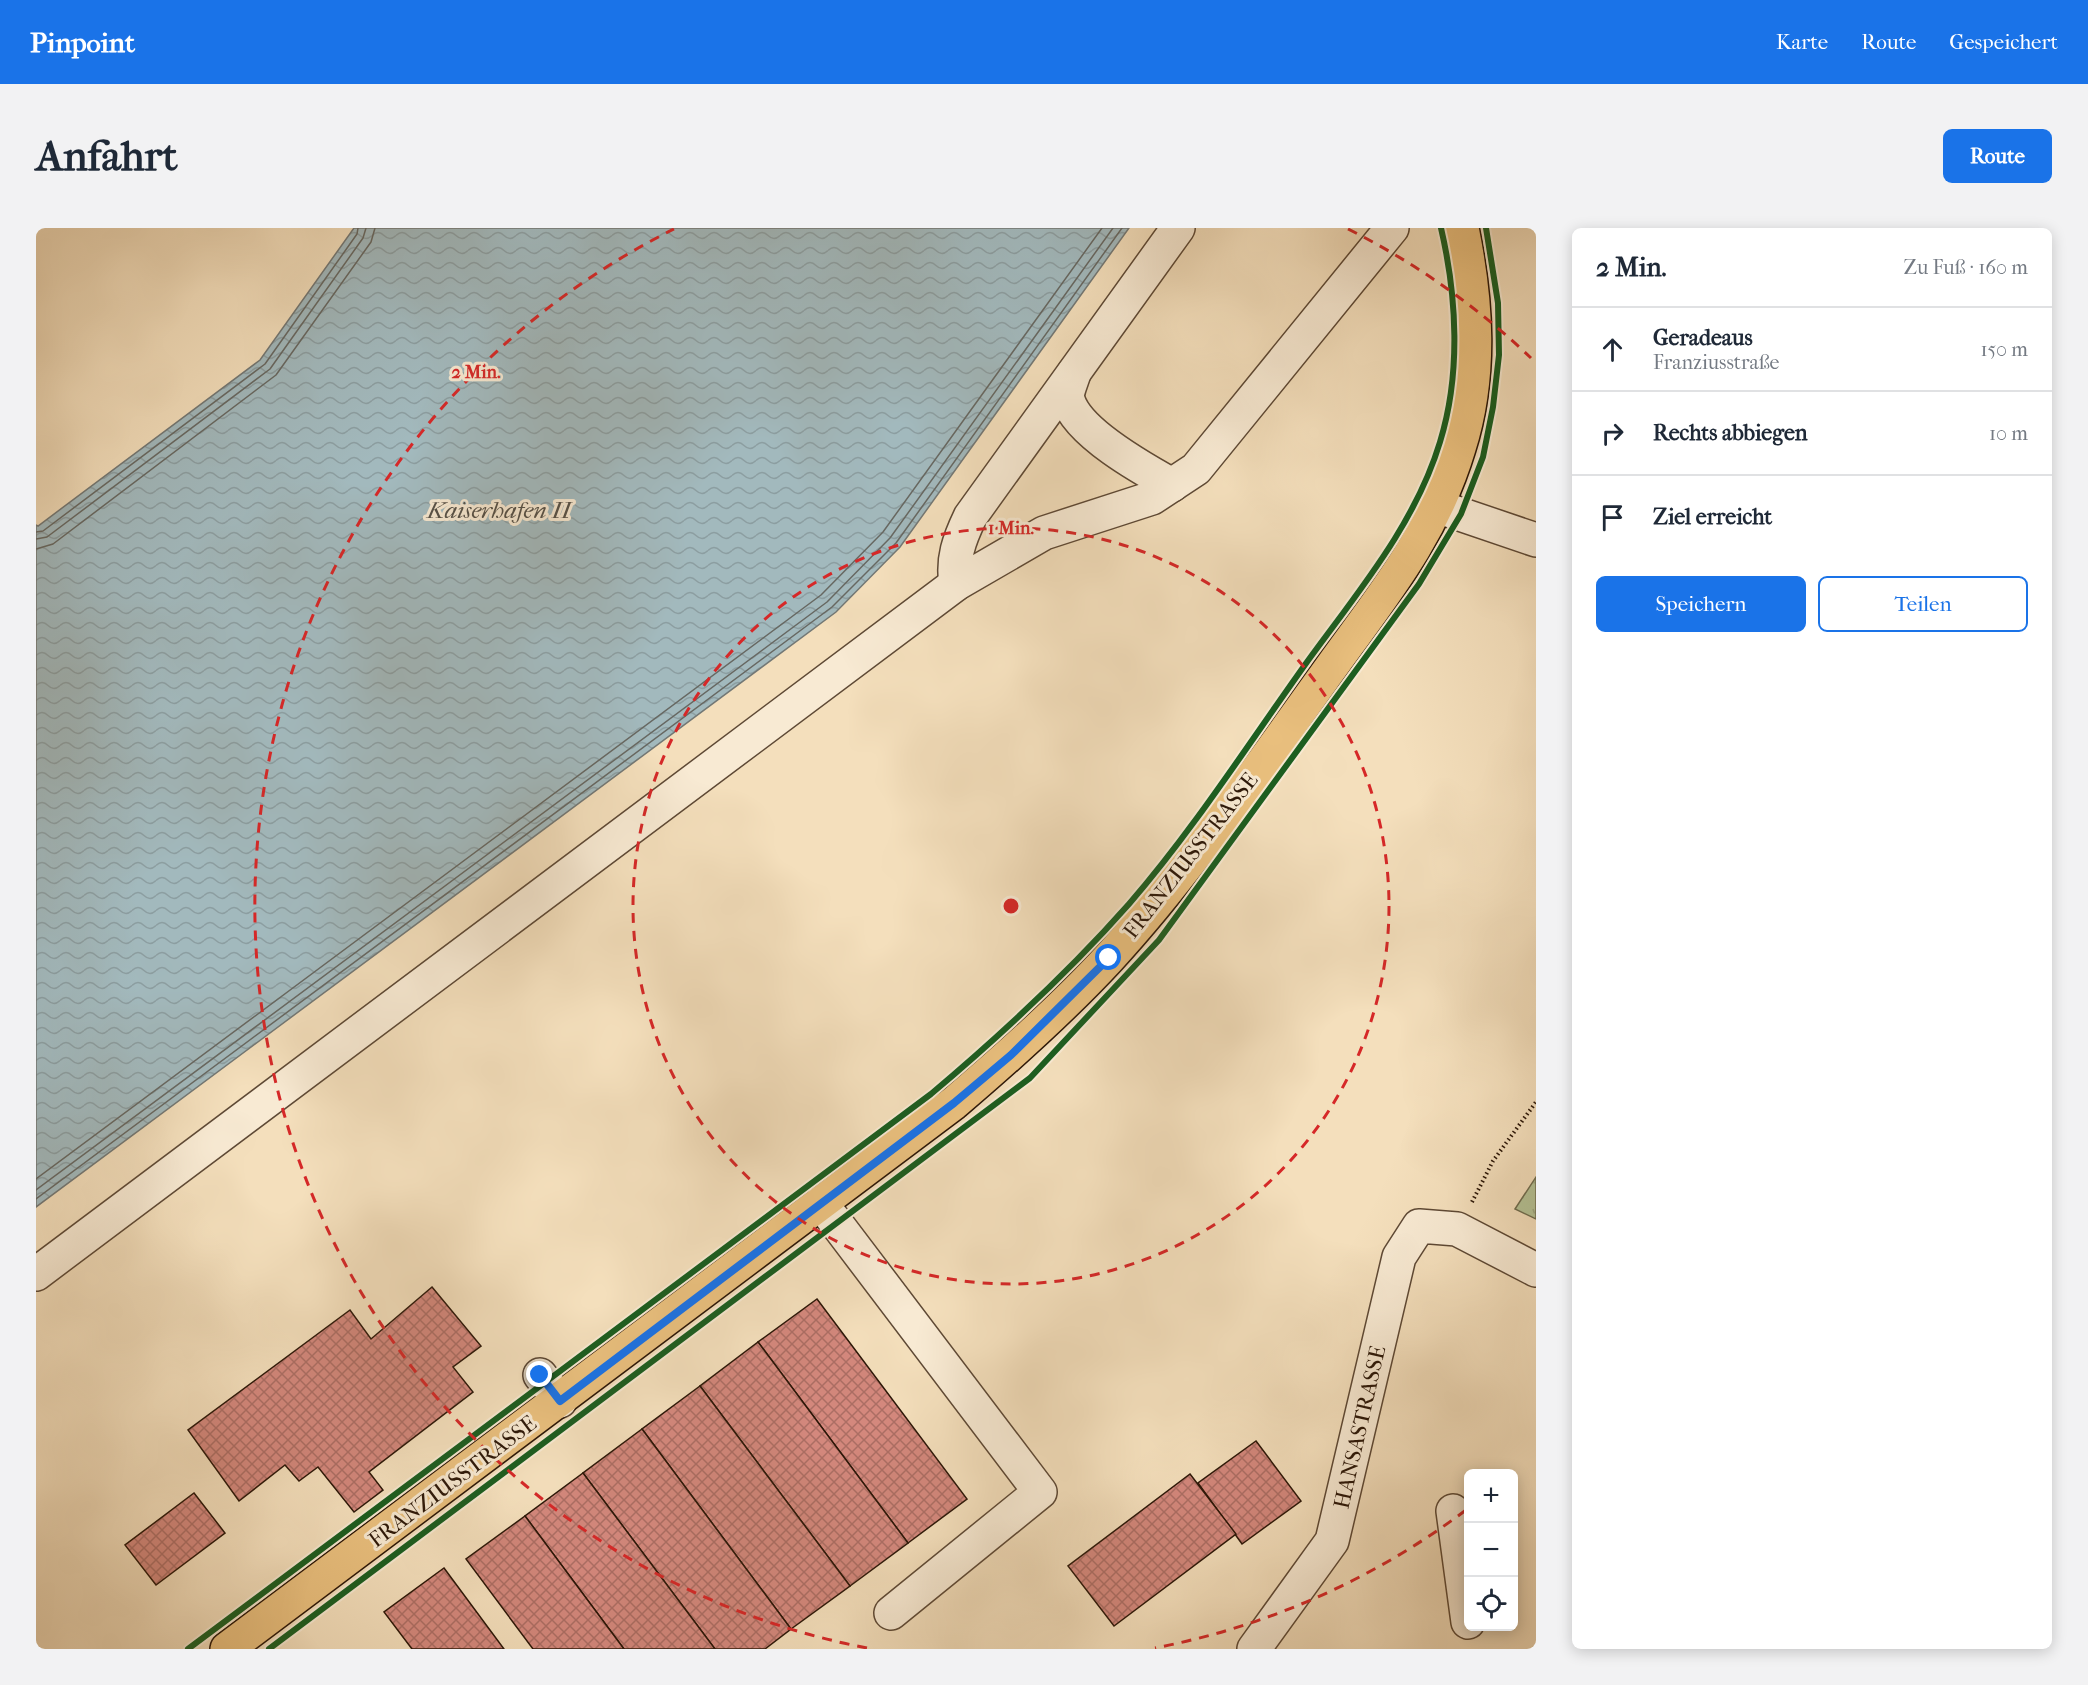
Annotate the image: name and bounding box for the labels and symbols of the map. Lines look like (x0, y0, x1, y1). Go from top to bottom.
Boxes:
text: 2 Min. (452, 362, 501, 383)
water label: Kaiserhafen II (425, 496, 573, 524)
text: 1 Min. (988, 518, 1035, 539)
street label: FRANZIUSSTRASSE (1118, 768, 1264, 944)
centre of rings (1001, 896, 1021, 916)
route start (1095, 944, 1121, 970)
street label: HANSASTRASSE (1329, 1343, 1391, 1511)
route end (526, 1361, 552, 1387)
street label: FRANZIUSSTRASSE (364, 1410, 542, 1553)

